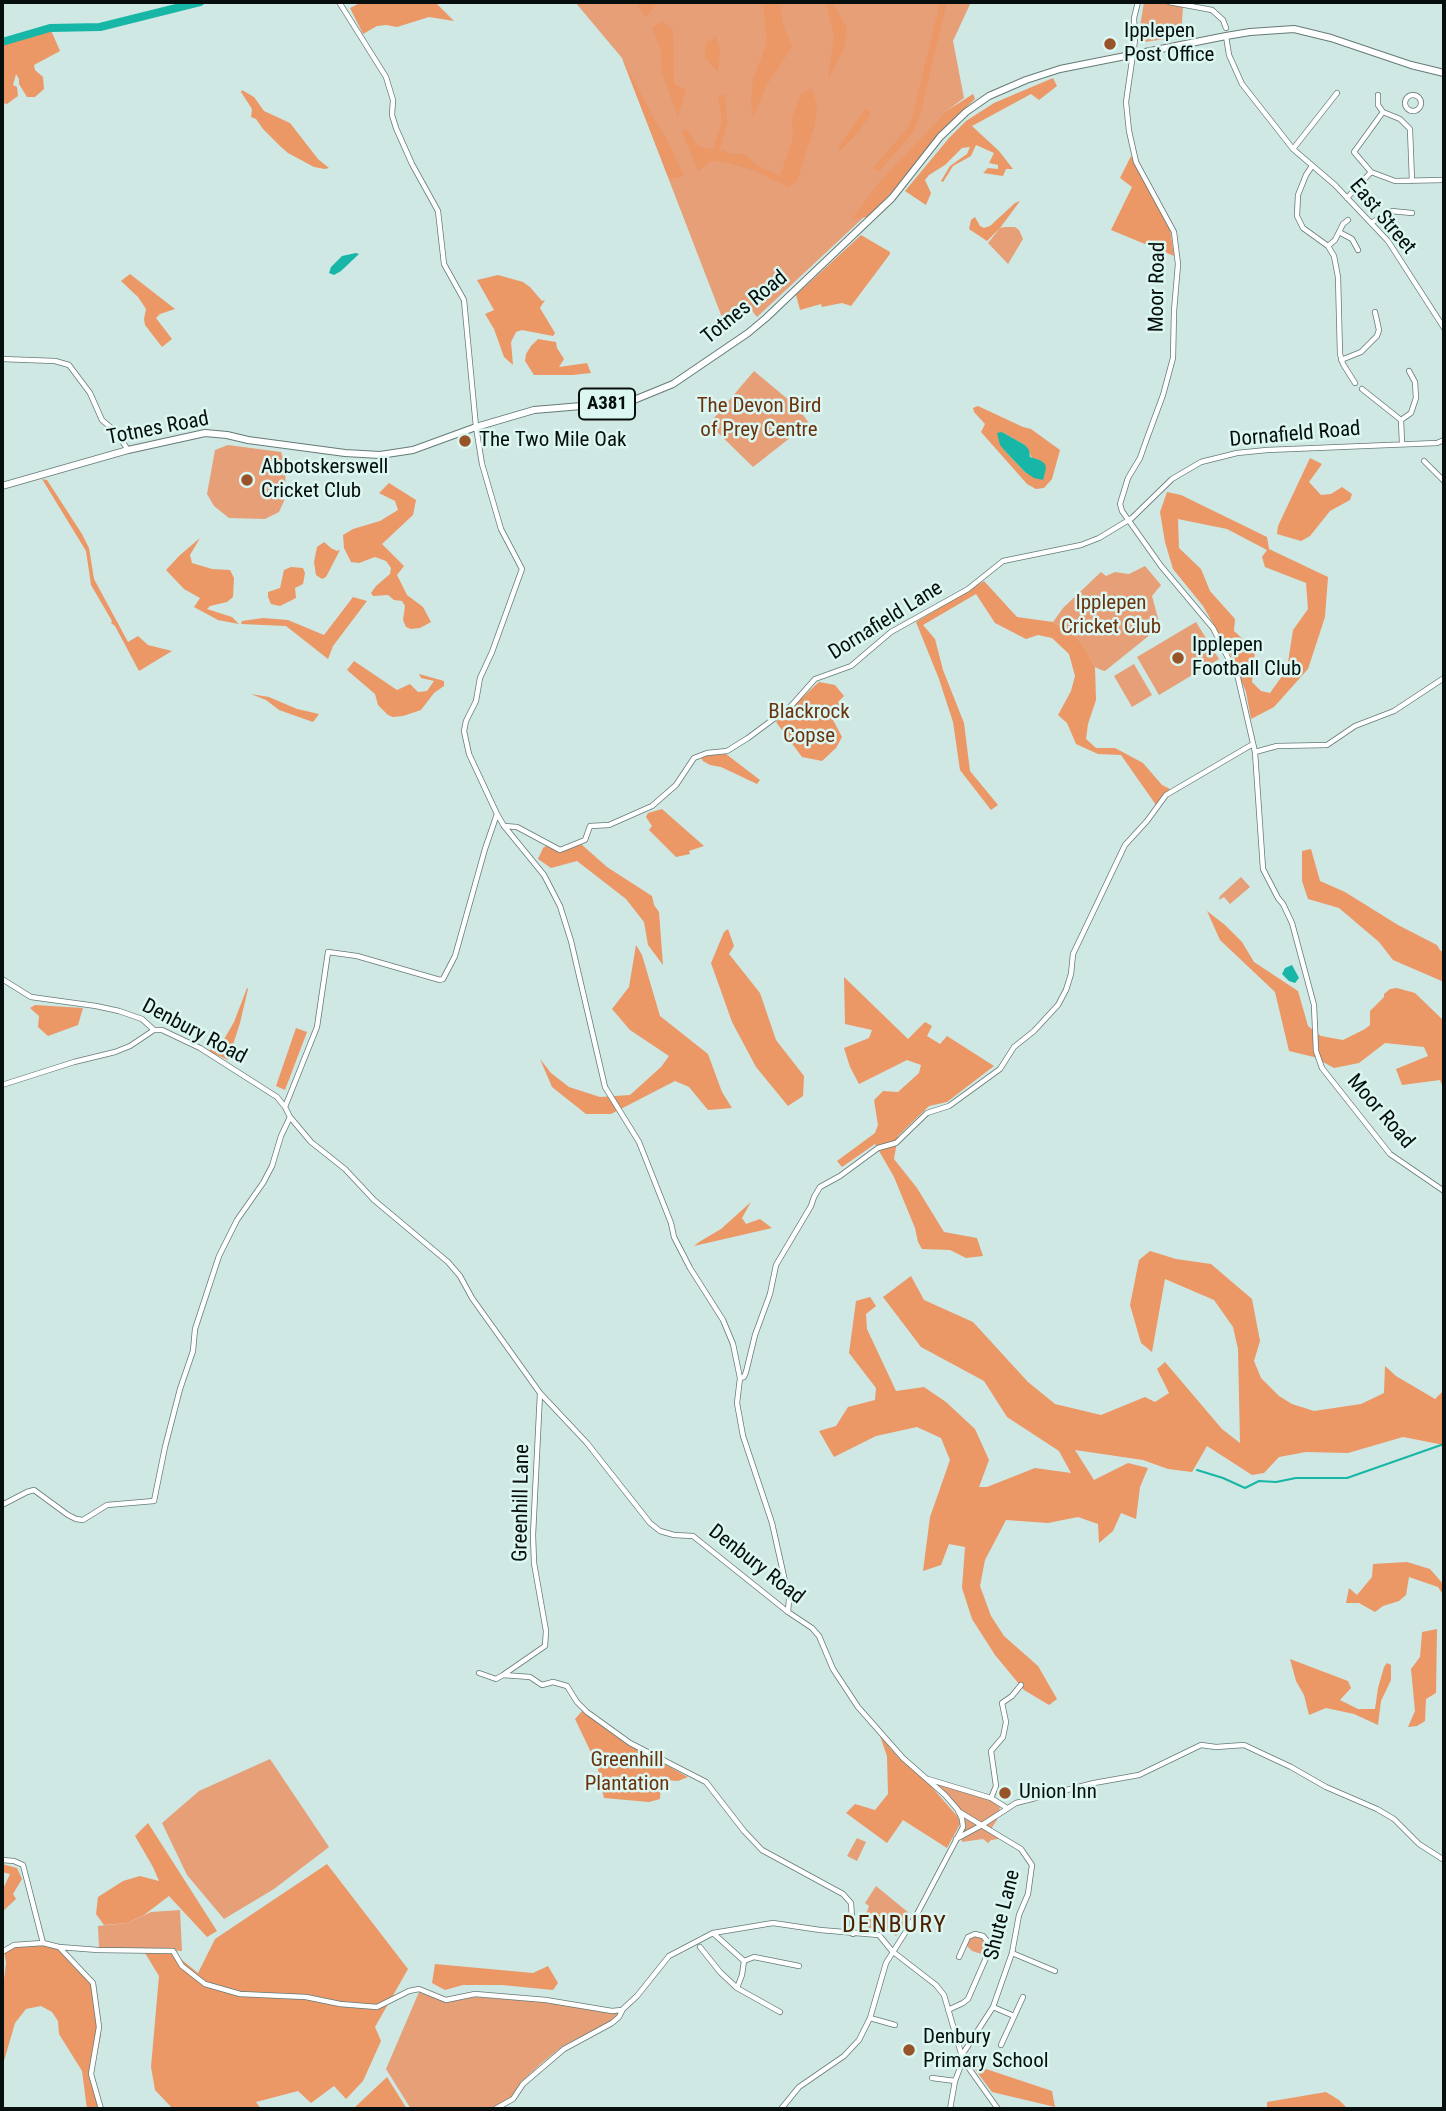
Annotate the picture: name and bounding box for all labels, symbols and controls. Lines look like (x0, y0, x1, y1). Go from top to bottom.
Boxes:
place label: Ipplepen Post Office (1124, 19, 1214, 69)
marker: Ipplepen Post Office (1102, 36, 1118, 52)
street label: East Street (1343, 174, 1421, 260)
street label: Moor Road (1145, 242, 1171, 332)
street label: Totnes Road (697, 266, 793, 350)
road number: A381 (579, 388, 635, 420)
park label: The Devon Bird of Prey Centre (697, 394, 821, 444)
street label: Totnes Road (105, 407, 211, 451)
street label: Dornafield Road (1228, 417, 1362, 453)
place label: The Two Mile Oak (479, 428, 626, 454)
marker: The Two Mile Oak (457, 433, 473, 449)
place label: Abbotskerswell Cricket Club (261, 455, 388, 505)
marker: Abbotskerswell Cricket Club (239, 472, 255, 488)
street label: Dornafield Lane (824, 576, 948, 666)
park label: Ipplepen Cricket Club (1061, 591, 1161, 641)
place label: Ipplepen Football Club (1192, 633, 1301, 683)
marker: Ipplepen Football Club (1170, 650, 1186, 666)
park label: Blackrock Copse (768, 700, 850, 750)
street label: Denbury Road (137, 994, 251, 1070)
street label: Moor Road (1341, 1070, 1419, 1154)
street label: Greenhill Lane (508, 1444, 536, 1562)
street label: Denbury Road (703, 1520, 809, 1610)
park label: Greenhill Plantation (585, 1748, 669, 1798)
place label: Union Inn (1019, 1780, 1097, 1806)
marker: Union Inn (997, 1785, 1013, 1801)
street label: Shute Lane (980, 1867, 1026, 1963)
district label: DENBURY (843, 1912, 947, 1940)
place label: Denbury Primary School (923, 2025, 1049, 2075)
marker: Denbury Primary School (901, 2042, 917, 2058)

